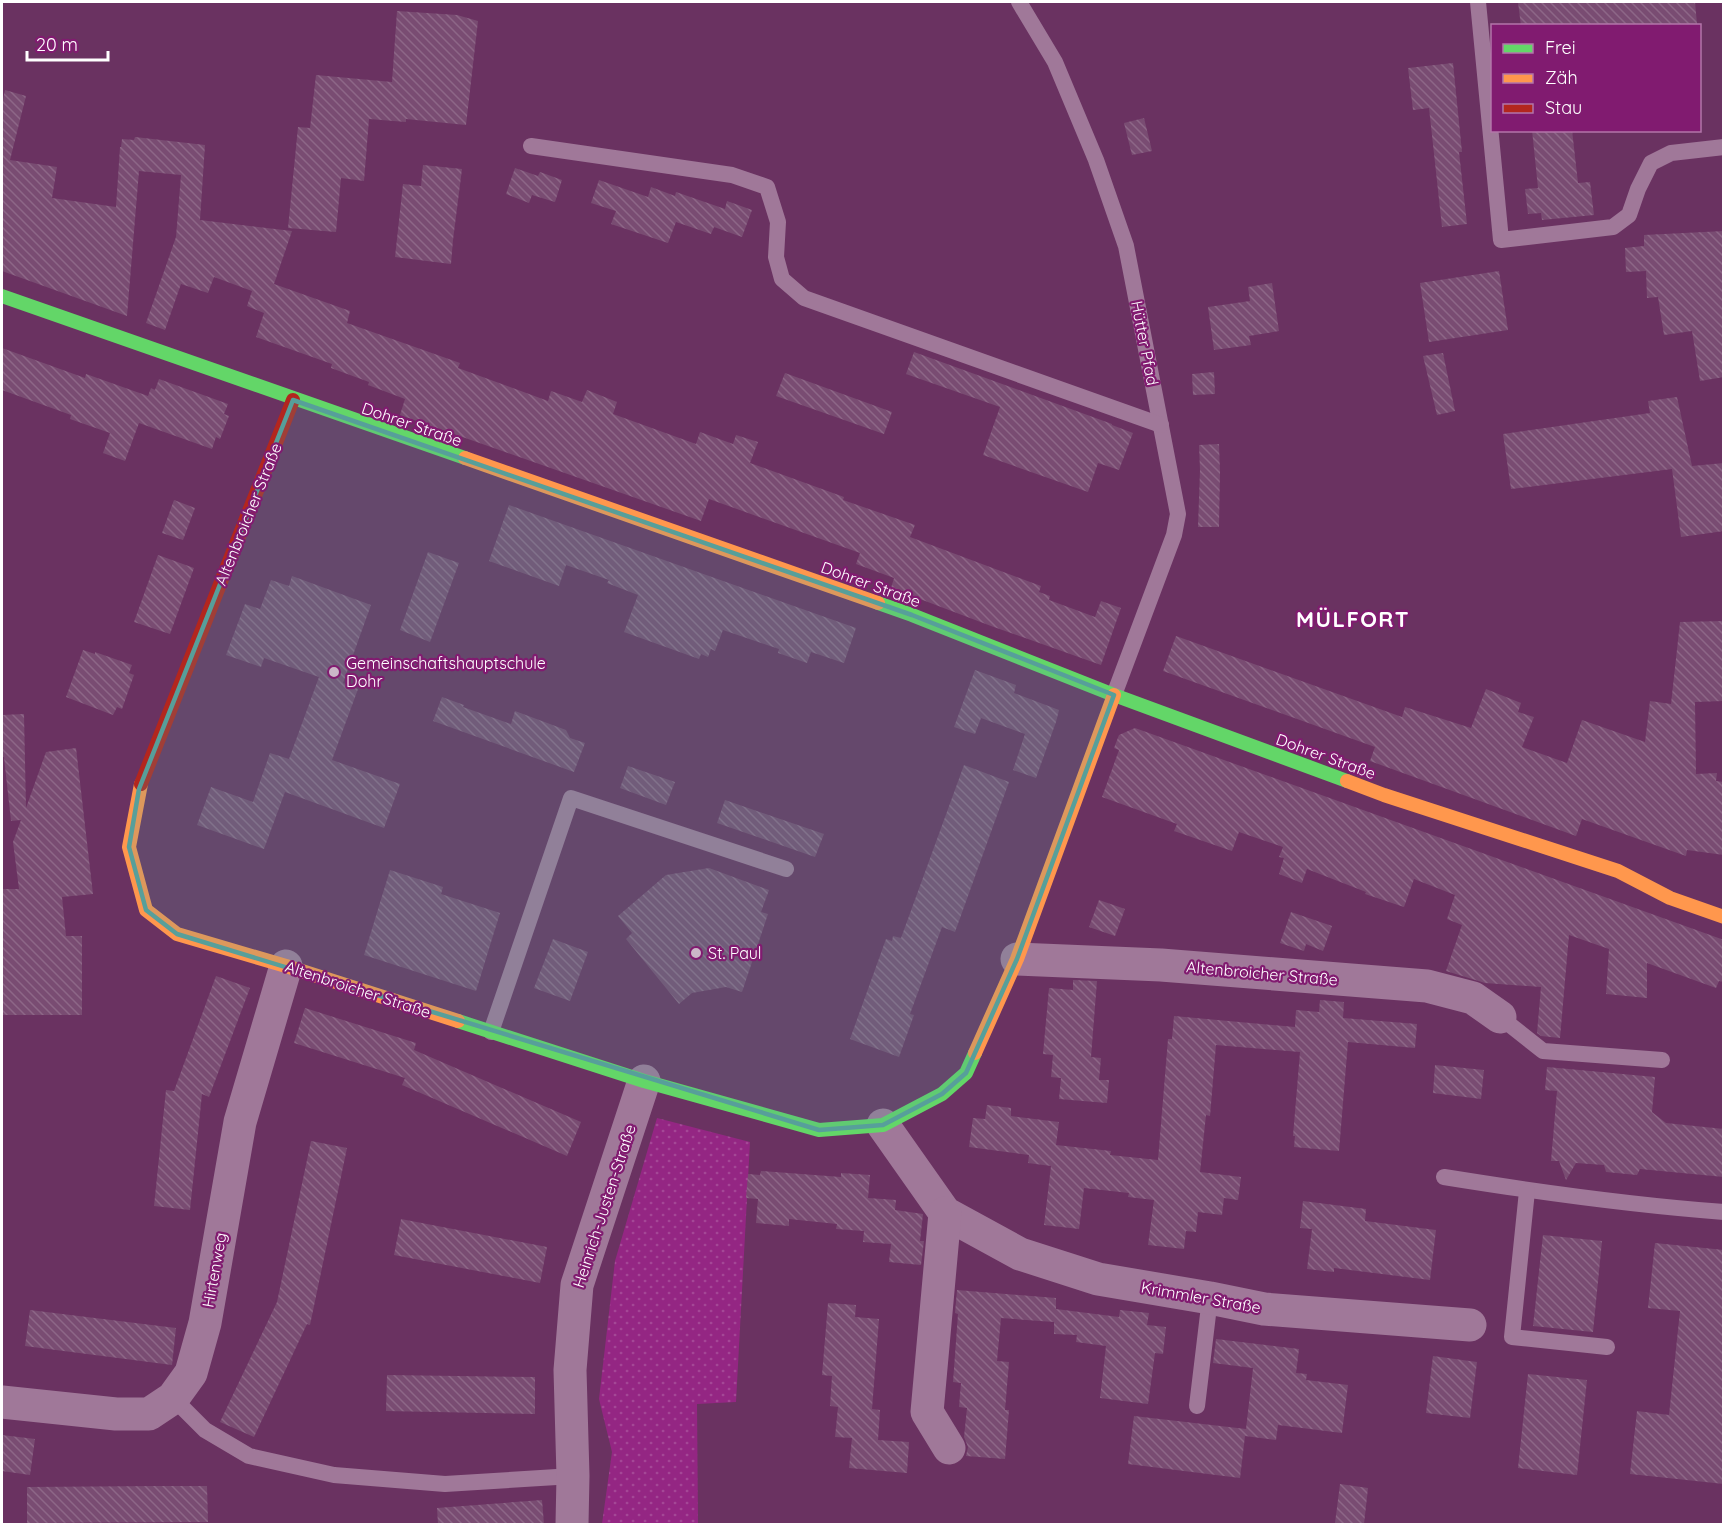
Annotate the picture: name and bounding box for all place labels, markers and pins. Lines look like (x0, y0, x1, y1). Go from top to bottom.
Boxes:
place label: Gemeinschaftshauptschule Dohr (346, 653, 546, 691)
marker: Gemeinschaftshauptschule Dohr (327, 665, 341, 679)
place label: St. Paul (708, 943, 761, 963)
marker: St. Paul (689, 946, 703, 960)

